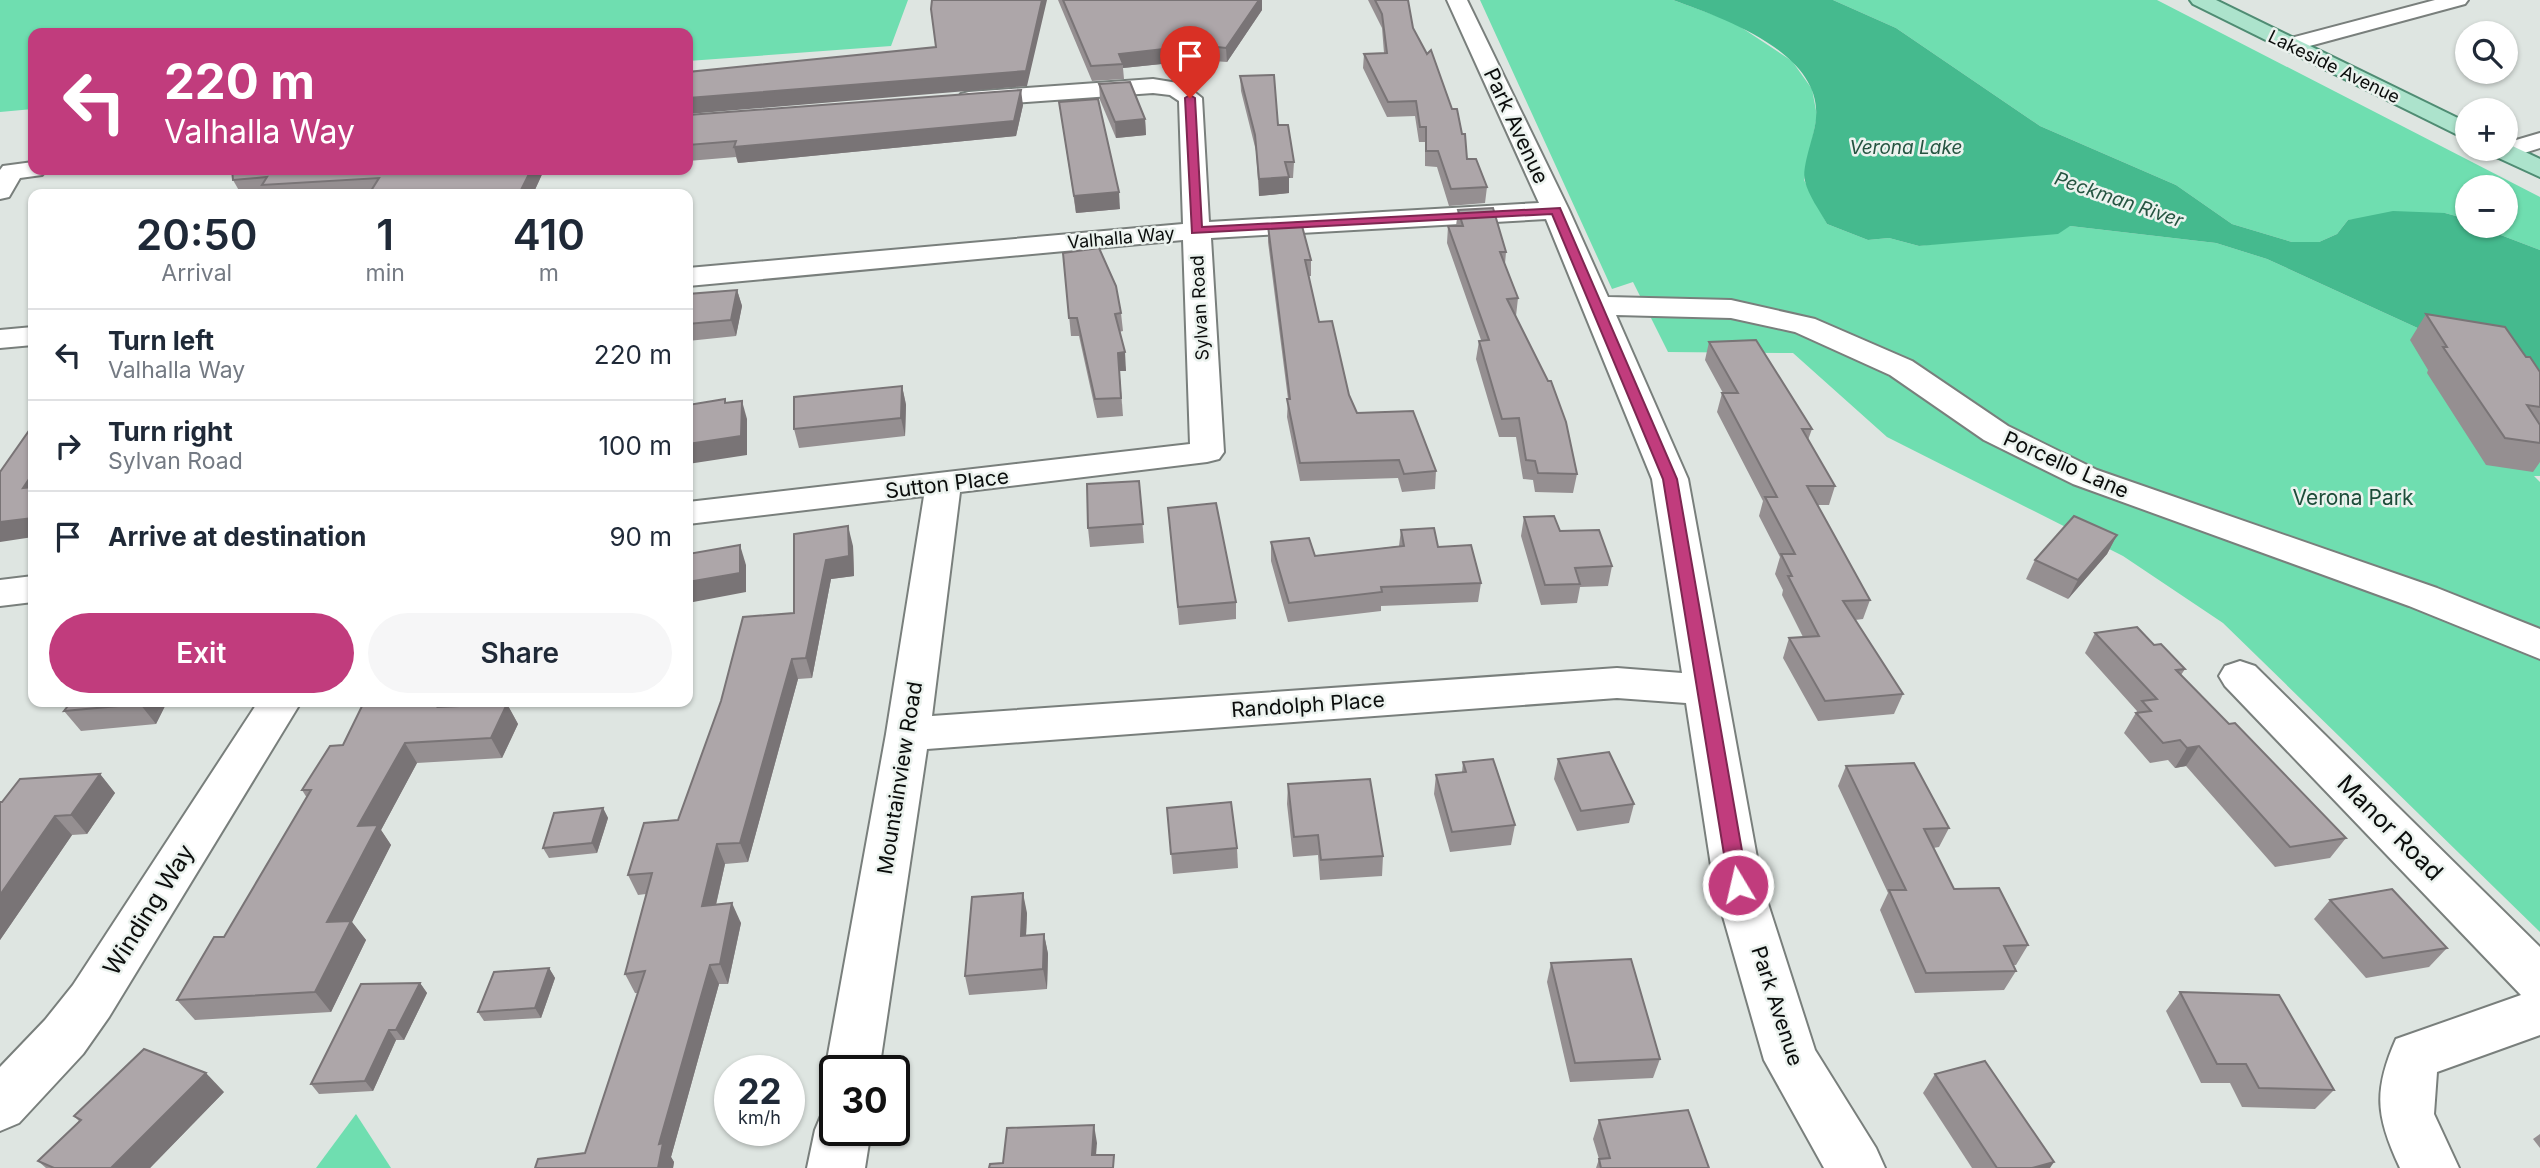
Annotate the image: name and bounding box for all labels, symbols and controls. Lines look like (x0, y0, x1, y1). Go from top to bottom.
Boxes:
map controls (2455, 21, 2518, 238)
button: search (2455, 21, 2518, 84)
pin (1160, 26, 1220, 98)
street label: Lakeside Avenue (2265, 26, 2404, 108)
icon: arrive (1171, 37, 1209, 75)
text: 220 m (164, 52, 315, 111)
icon: left (49, 56, 140, 147)
street label: Park Avenue (1479, 64, 1554, 188)
button: + (2455, 98, 2518, 161)
text: Valhalla Way (164, 112, 355, 151)
water label: Verona Lake (1850, 136, 1962, 159)
water label: Peckman River (2052, 167, 2187, 232)
button: − (2455, 175, 2518, 238)
text: 20:50 (136, 209, 257, 260)
text: 1 (376, 209, 394, 260)
text: 410 (513, 209, 585, 260)
street label: Valhalla Way (1067, 222, 1175, 253)
street label: Sylvan Road (1186, 255, 1213, 361)
text: Arrival (161, 259, 232, 287)
text: min (365, 259, 405, 287)
text: m (539, 259, 559, 287)
text: Turn left (108, 325, 214, 356)
icon: left (49, 336, 87, 374)
text: 220 m (594, 339, 672, 370)
text: Valhalla Way (108, 356, 245, 384)
text: Turn right (108, 416, 233, 447)
street label: Porcello Lane (2000, 426, 2133, 503)
icon: right (49, 427, 87, 465)
text: 100 m (599, 430, 672, 461)
text: Sylvan Road (108, 447, 243, 475)
street label: Sutton Place (884, 464, 1010, 503)
park label: Verona Park (2293, 485, 2414, 510)
icon: arrive (49, 518, 87, 556)
text: Arrive at destination (108, 521, 367, 552)
text: 90 m (609, 521, 672, 552)
button: Exit (49, 613, 354, 693)
button: Share (368, 613, 672, 693)
street label: Mountainview Road (872, 680, 927, 876)
street label: Randolph Place (1230, 687, 1386, 722)
street label: Manor Road (2332, 769, 2449, 886)
street label: Winding Way (97, 839, 200, 981)
position arrow (1701, 848, 1775, 922)
street label: Park Avenue (1746, 943, 1809, 1069)
speed limit sign: 30 (819, 1055, 910, 1146)
text: 22 (737, 1070, 782, 1112)
text: km/h (738, 1107, 781, 1128)

